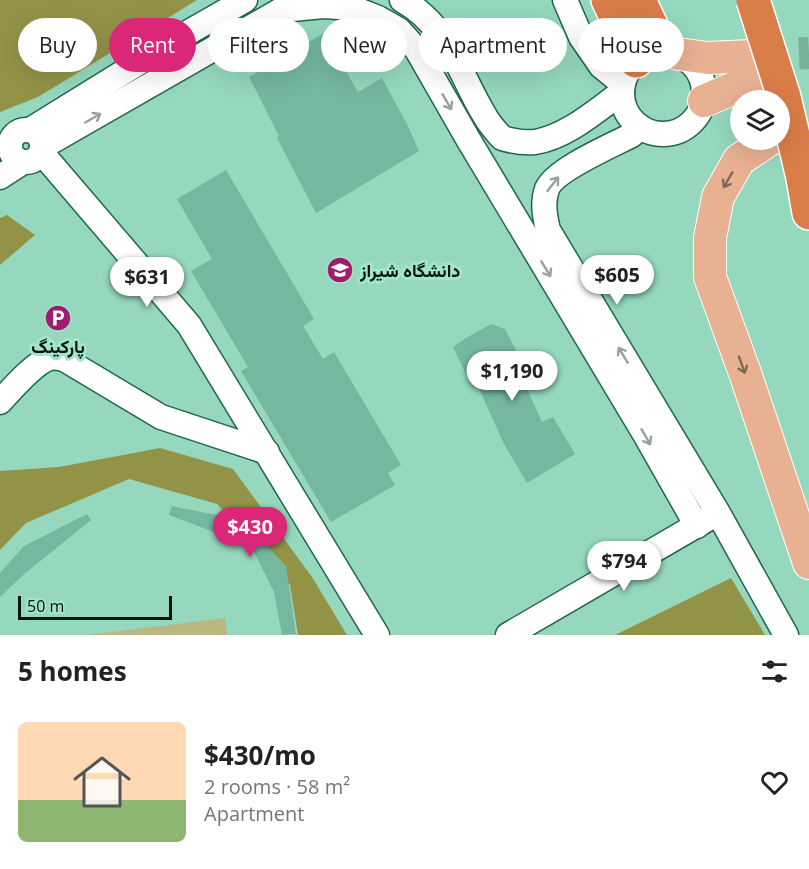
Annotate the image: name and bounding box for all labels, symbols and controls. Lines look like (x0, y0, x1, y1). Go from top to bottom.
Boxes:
chip: Buy (18, 18, 97, 72)
chip: Rent (109, 18, 196, 72)
chip: Filters (208, 18, 309, 72)
chip: New (321, 18, 407, 72)
chip: Apartment (419, 18, 567, 72)
chip: House (579, 18, 684, 72)
map controls (730, 90, 790, 150)
button: layers (730, 90, 790, 150)
one-way arrow (441, 93, 453, 110)
one-way arrow (84, 111, 101, 123)
one-way arrow (722, 170, 733, 188)
one-way arrow (546, 176, 559, 192)
school or university icon: دانشگاه شیراز (325, 255, 355, 285)
pin: $605 (581, 255, 653, 306)
pin: $631 (111, 257, 183, 308)
place label: دانشگاه شیراز (359, 258, 460, 282)
one-way arrow (541, 260, 553, 277)
text: $605 (594, 261, 640, 288)
text: $631 (124, 263, 170, 290)
parking icon: پارکینگ (43, 303, 73, 333)
place label: پارکینگ (31, 334, 85, 359)
one-way arrow (616, 347, 628, 364)
pin: $1,190 (463, 351, 561, 402)
one-way arrow (738, 355, 749, 374)
text: $1,190 (481, 357, 543, 384)
one-way arrow (641, 428, 653, 445)
pin: $430 (214, 507, 286, 558)
text: $430 (227, 513, 273, 540)
pin: $794 (588, 541, 660, 592)
text: $794 (601, 547, 647, 574)
scale bar (18, 593, 172, 620)
text: 50 m (27, 595, 64, 617)
text: 5 homes (18, 653, 127, 689)
icon: filters (758, 655, 791, 688)
text: $430/mo (204, 737, 316, 773)
icon: home (66, 746, 138, 818)
icon: heart (758, 766, 791, 799)
text: 2 rooms · 58 m² (204, 773, 350, 800)
text: Apartment (204, 800, 304, 827)

